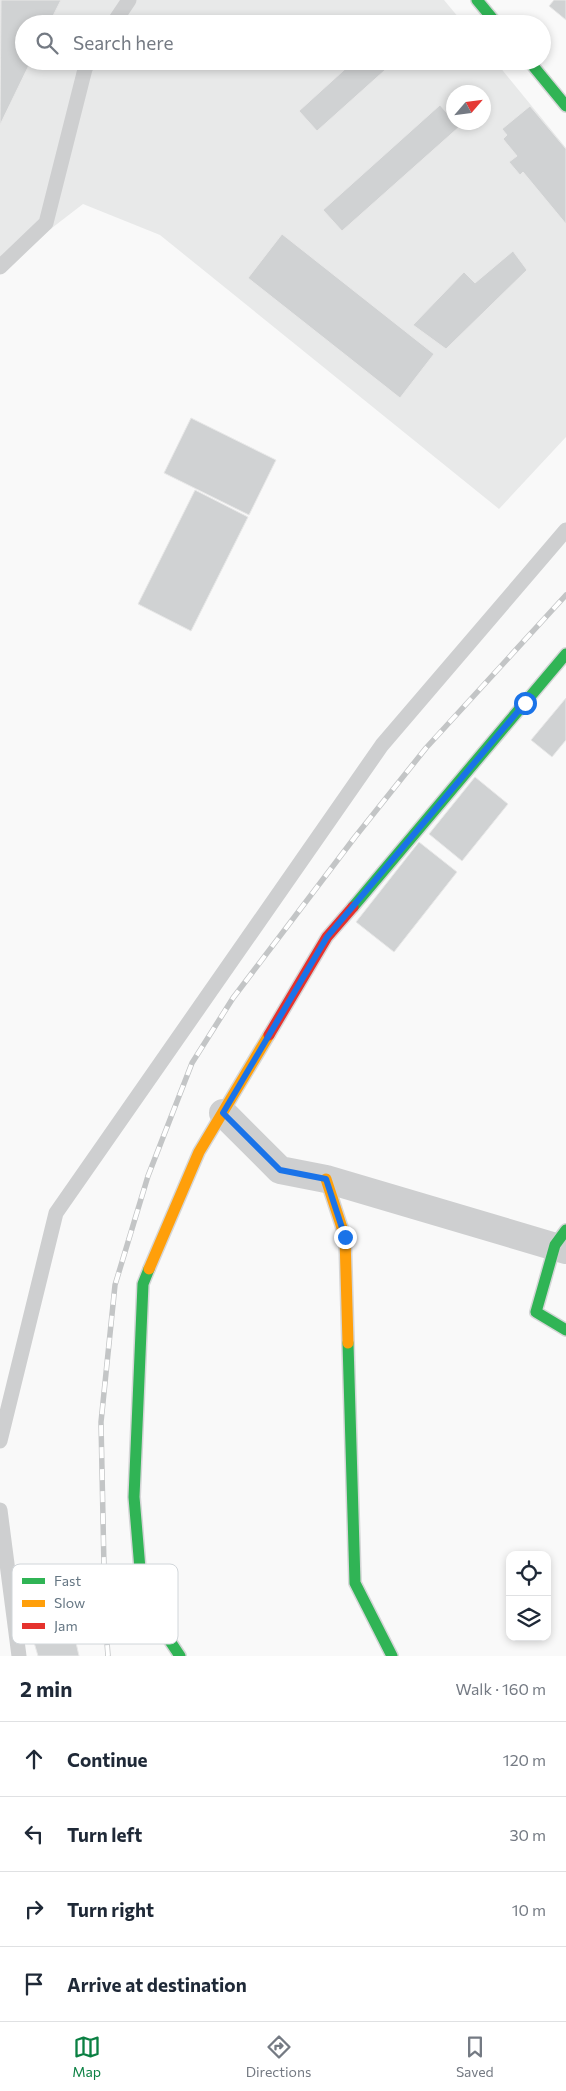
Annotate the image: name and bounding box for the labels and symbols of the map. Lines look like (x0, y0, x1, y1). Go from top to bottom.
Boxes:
north arrow (446, 85, 491, 130)
route start (514, 692, 537, 715)
route end (334, 1226, 357, 1249)
legend (12, 1564, 178, 1644)
text: Fast (54, 1572, 81, 1589)
text: Slow (54, 1594, 85, 1611)
text: Jam (54, 1617, 78, 1634)

